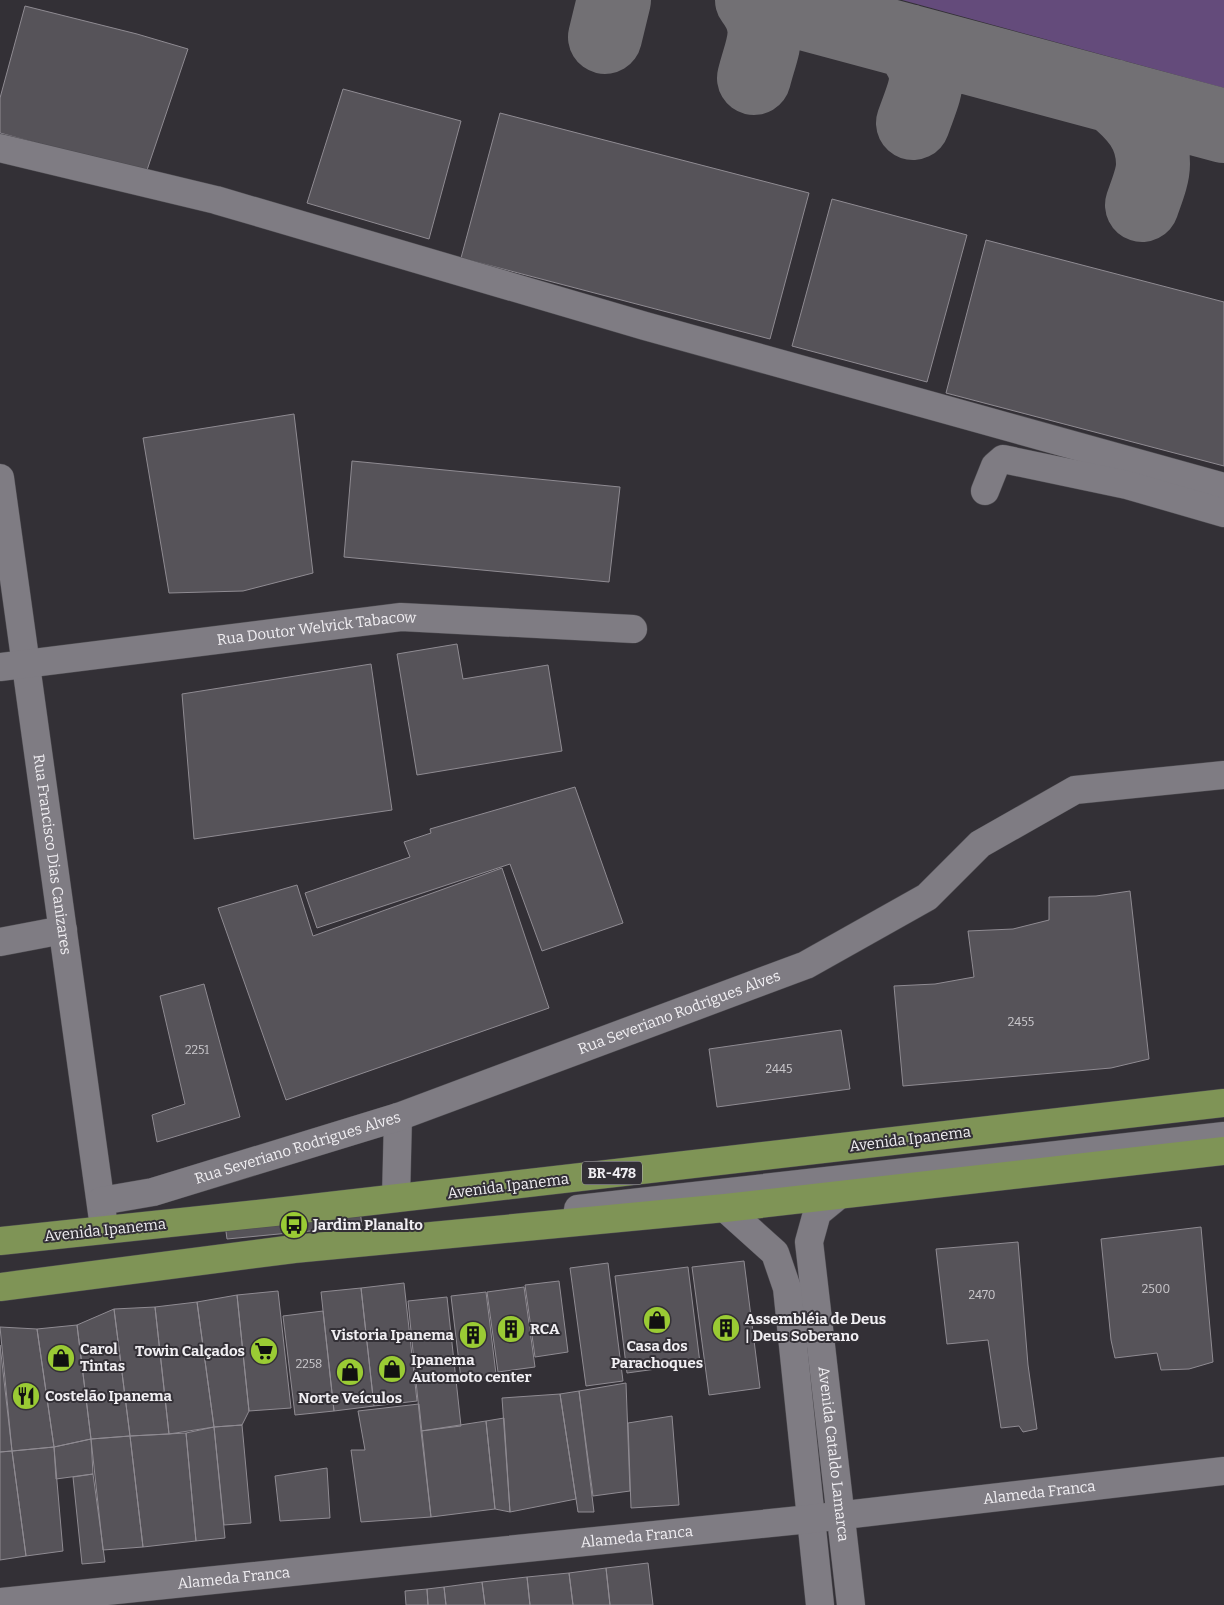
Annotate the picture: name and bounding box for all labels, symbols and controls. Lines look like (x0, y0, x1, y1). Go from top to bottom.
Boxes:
street label: Rua Doutor Welvick Tabacow (216, 608, 418, 649)
street label: Rua Francisco Dias Canizares (29, 753, 75, 956)
street label: Rua Severiano Rodrigues Alves (575, 966, 783, 1058)
house number: 2455 (1008, 1015, 1034, 1029)
house number: 2251 (185, 1043, 209, 1057)
house number: 2445 (765, 1062, 793, 1076)
street label: Rua Severiano Rodrigues Alves (192, 1108, 403, 1188)
street label: Avenida Ipanema (848, 1123, 972, 1155)
road number: BR-478 (582, 1162, 642, 1184)
street label: Avenida Ipanema (446, 1170, 570, 1202)
bus stop icon: Jardim Planalto (279, 1210, 309, 1240)
street label: Avenida Ipanema (43, 1215, 167, 1245)
place label: Jardim Planalto (312, 1216, 423, 1234)
house number: 2500 (1142, 1282, 1170, 1296)
house number: 2470 (969, 1288, 995, 1302)
shop icon: Casa dos Parachoques (642, 1305, 672, 1335)
place label: Assembléia de Deus | Deus Soberano (745, 1310, 886, 1345)
building icon: Assembléia de Deus | Deus Soberano (711, 1313, 741, 1343)
building icon: RCA (496, 1314, 526, 1344)
building icon: Vistoria Ipanema (458, 1320, 488, 1350)
place label: RCA (530, 1320, 560, 1338)
place label: Vistoria Ipanema (331, 1326, 455, 1344)
supermarket icon: Towin Calçados (249, 1336, 279, 1366)
place label: Casa dos Parachoques (611, 1337, 703, 1372)
place label: Carol Tintas (80, 1340, 125, 1375)
place label: Towin Calçados (135, 1342, 245, 1360)
shop icon: Carol Tintas (46, 1343, 76, 1373)
place label: Ipanema Automoto center (411, 1351, 531, 1386)
shop icon: Ipanema Automoto center (377, 1354, 407, 1384)
house number: 2258 (296, 1357, 322, 1371)
shop icon: Norte Veículos (335, 1357, 365, 1387)
street label: Avenida Cataldo Lamarca (814, 1365, 853, 1543)
restaurant icon: Costelão Ipanema (11, 1381, 41, 1411)
place label: Costelão Ipanema (45, 1387, 173, 1405)
place label: Norte Veículos (298, 1389, 402, 1407)
street label: Alameda Franca (982, 1477, 1096, 1508)
street label: Alameda Franca (580, 1522, 694, 1551)
street label: Alameda Franca (177, 1563, 291, 1593)

